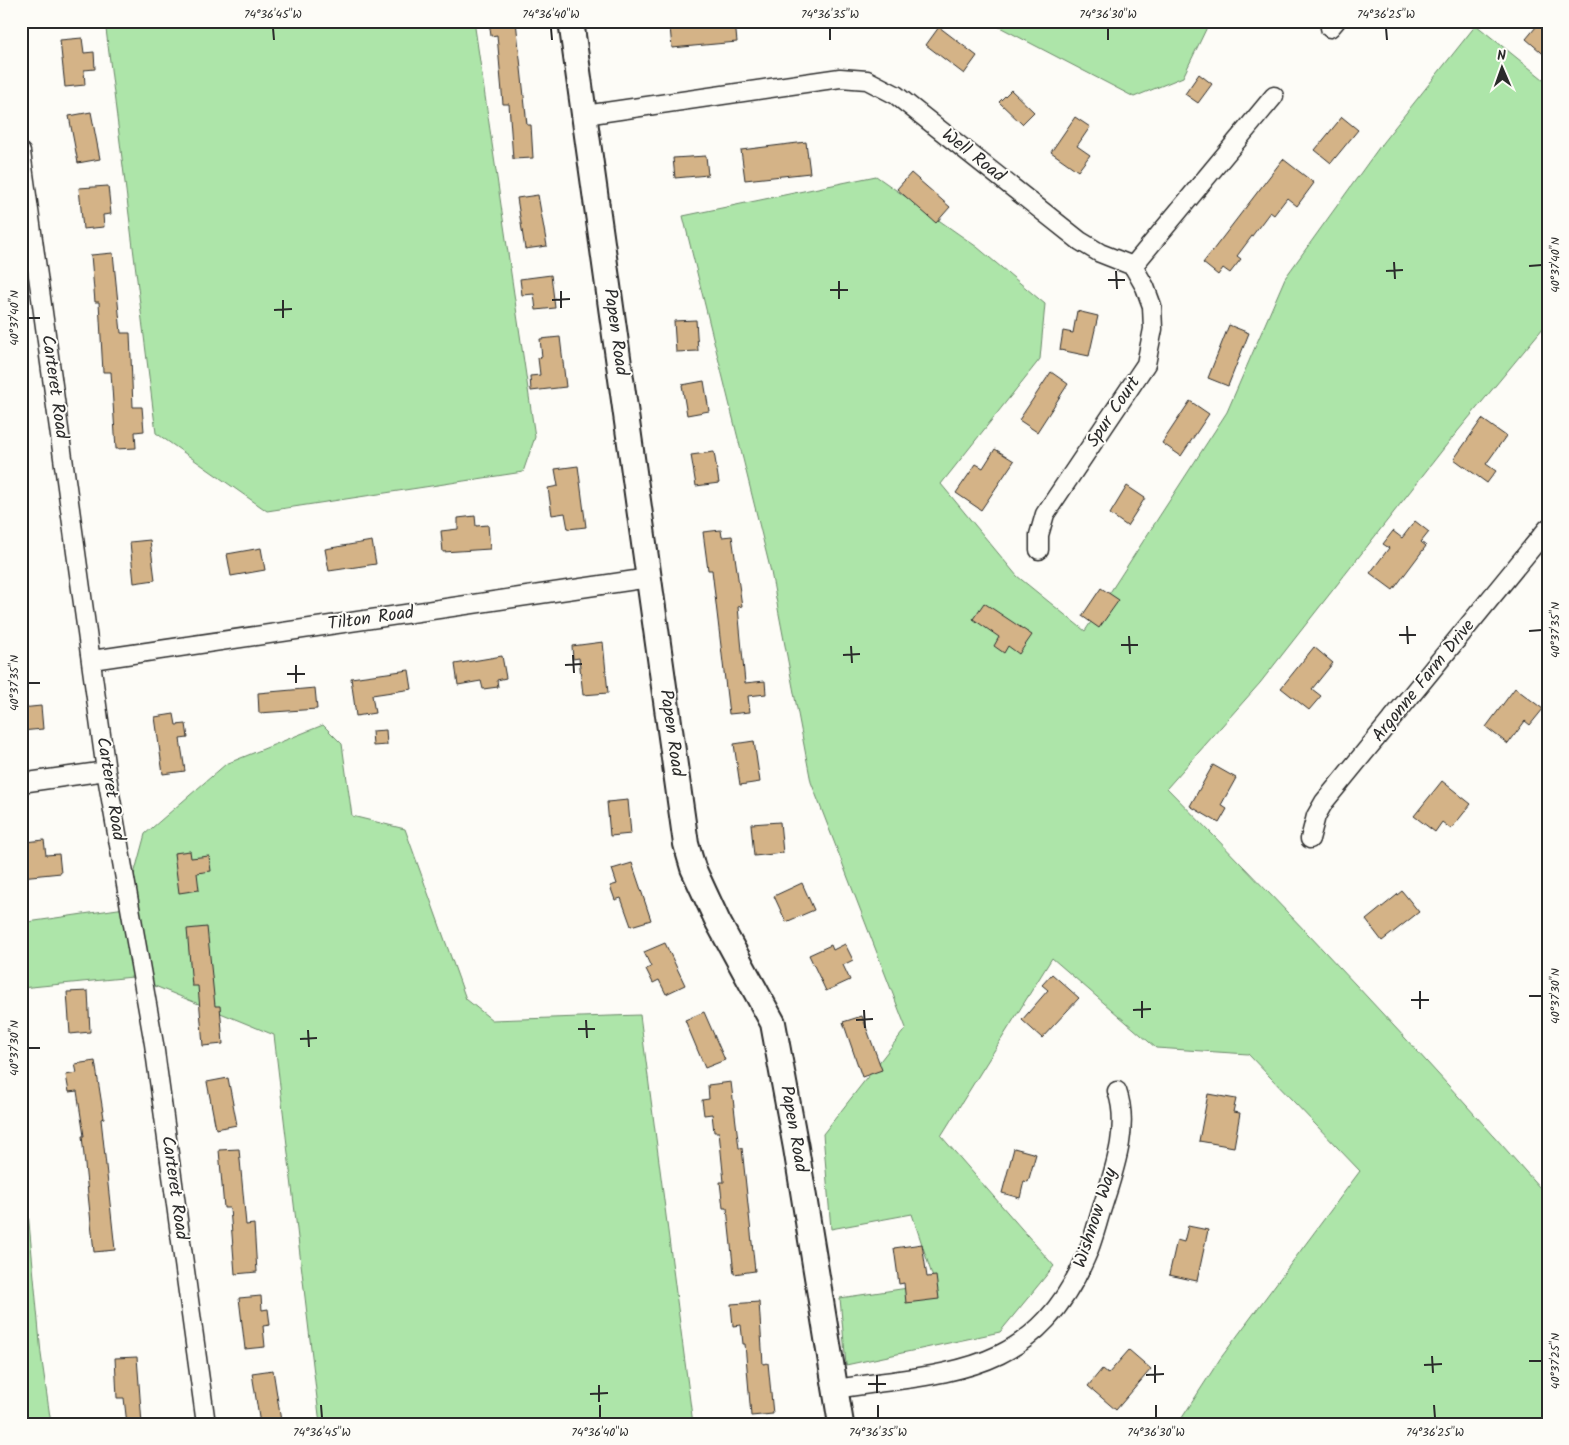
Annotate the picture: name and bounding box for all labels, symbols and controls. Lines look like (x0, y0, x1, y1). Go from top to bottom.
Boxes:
text: 74°36'45"W (244, 5, 302, 24)
text: 74°36'40"W (522, 5, 580, 24)
text: 74°36'35"W (801, 5, 859, 24)
text: 74°36'30"W (1079, 5, 1137, 24)
text: 74°36'25"W (1357, 5, 1415, 24)
north arrow (1476, 42, 1526, 92)
text: N (1497, 45, 1507, 67)
street label: Well Road (935, 122, 1012, 191)
text: 40°37'40"N (1546, 237, 1565, 293)
street label: Papen Road (595, 286, 636, 379)
text: 40°37'40"N (5, 290, 24, 346)
street label: Carteret Road (32, 333, 76, 442)
street label: Spur Court (1079, 370, 1149, 453)
street label: Tilton Road (326, 598, 417, 639)
text: 40°37'35"N (1546, 602, 1565, 658)
street label: Argonne Farm Drive (1365, 613, 1483, 749)
text: 40°37'35"N (5, 655, 24, 711)
street label: Papen Road (651, 687, 692, 780)
street label: Carteret Road (87, 735, 133, 844)
text: 40°37'30"N (1546, 968, 1565, 1024)
text: 40°37'30"N (5, 1020, 24, 1076)
street label: Papen Road (771, 1083, 815, 1176)
street label: Carteret Road (152, 1134, 196, 1243)
street label: Wishnow Way (1066, 1164, 1126, 1272)
text: 40°37'25"N (1546, 1333, 1565, 1389)
text: 74°36'45"W (293, 1423, 351, 1442)
text: 74°36'40"W (571, 1423, 629, 1442)
text: 74°36'35"W (849, 1423, 907, 1442)
text: 74°36'30"W (1127, 1423, 1185, 1442)
text: 74°36'25"W (1406, 1423, 1464, 1442)

